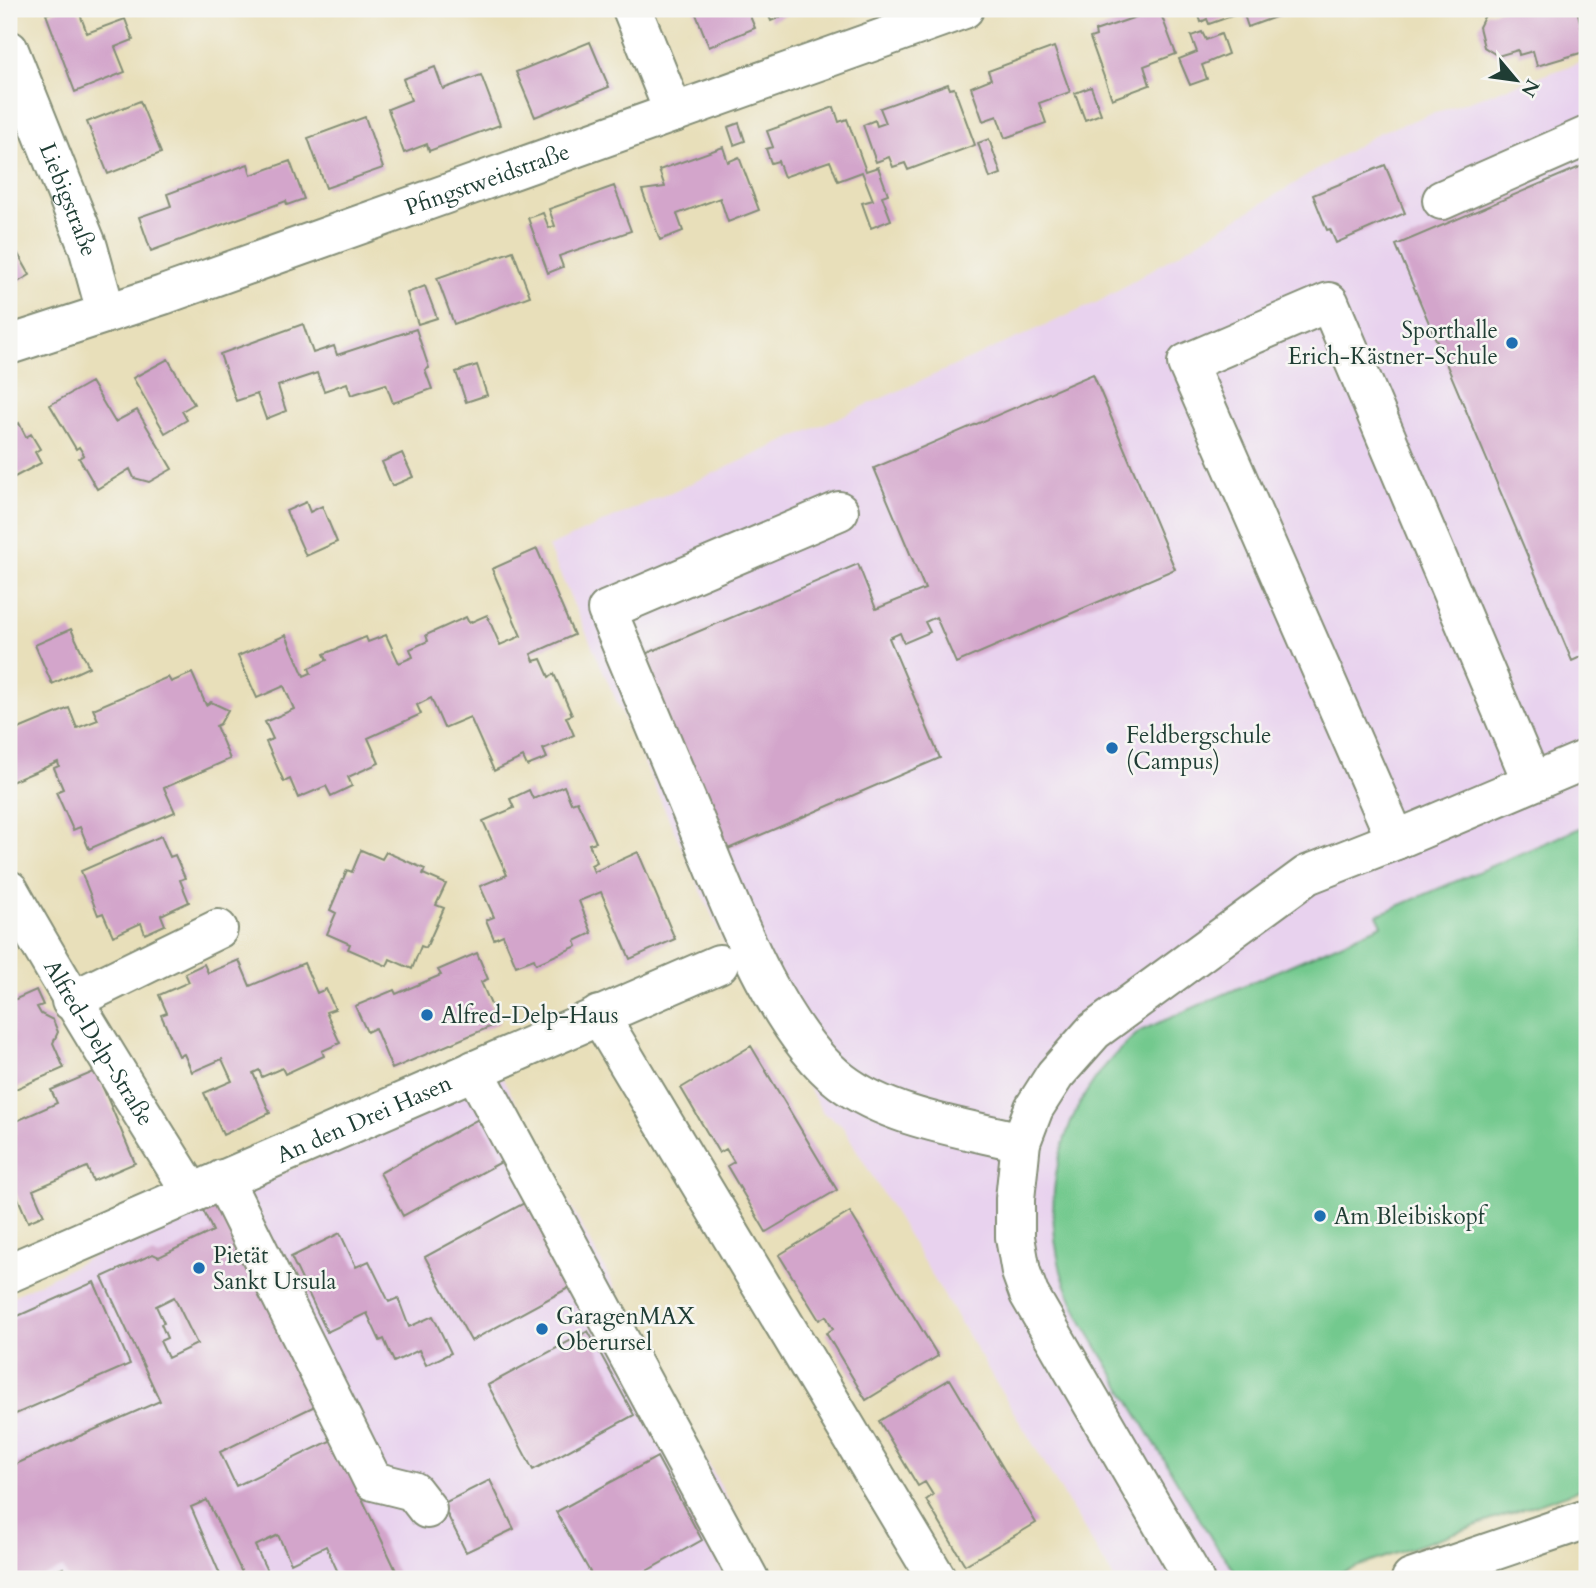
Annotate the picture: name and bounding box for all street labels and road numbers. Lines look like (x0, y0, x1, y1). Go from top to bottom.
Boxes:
street label: Pfingstweidstraße (401, 136, 574, 223)
street label: Liebigstraße (32, 138, 105, 260)
street label: Alfred-Delp-Straße (36, 954, 161, 1132)
street label: An den Drei Hasen (272, 1067, 457, 1171)

